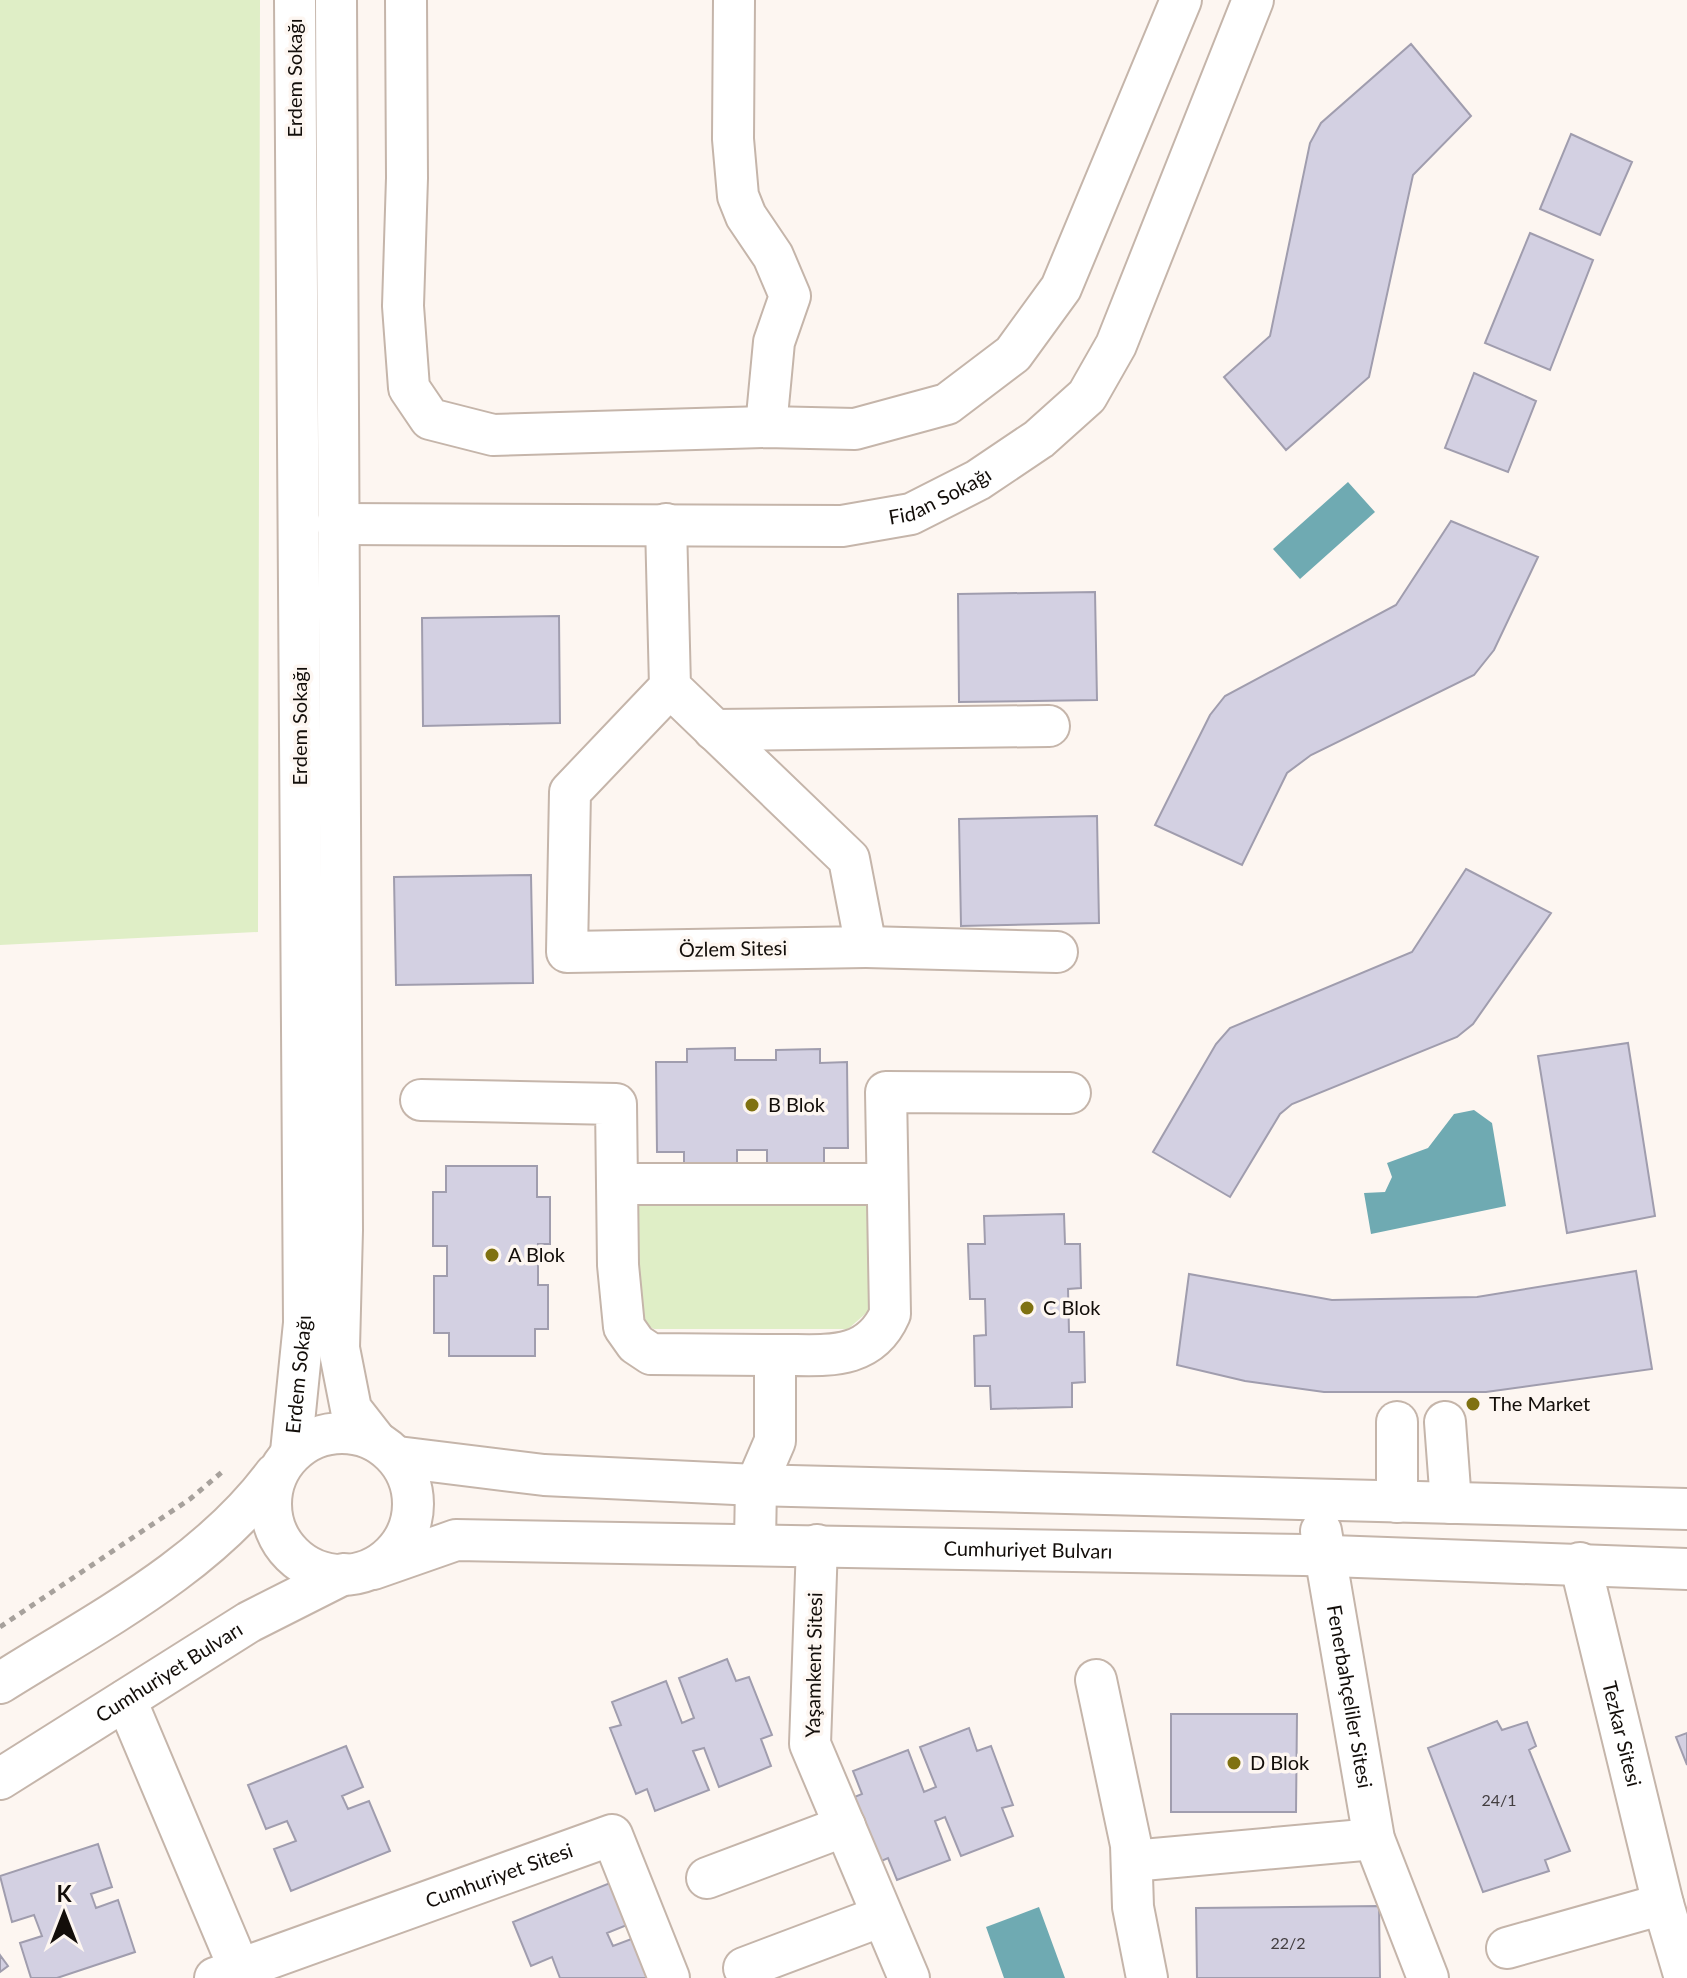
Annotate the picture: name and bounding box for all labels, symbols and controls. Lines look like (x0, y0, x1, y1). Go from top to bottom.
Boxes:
street label: Erdem Sokağı (282, 19, 306, 137)
street label: Fidan Sokağı (887, 462, 995, 529)
street label: Erdem Sokağı (287, 667, 311, 785)
street label: Özlem Sitesi (679, 935, 787, 961)
place label: B Blok (768, 1092, 826, 1116)
marker: B Blok (743, 1096, 761, 1114)
place label: A Blok (508, 1242, 566, 1266)
marker: A Blok (483, 1246, 501, 1264)
place label: C Blok (1043, 1295, 1101, 1319)
marker: C Blok (1018, 1299, 1036, 1317)
street label: Erdem Sokağı (280, 1315, 315, 1435)
place label: The Market (1489, 1391, 1590, 1415)
marker: The Market (1464, 1395, 1482, 1413)
street label: Cumhuriyet Bulvarı (943, 1536, 1113, 1563)
street label: Yaşamkent Sitesi (800, 1592, 826, 1738)
street label: Fenerbahçeliler Sitesi (1323, 1603, 1378, 1790)
street label: Cumhuriyet Bulvarı (91, 1616, 246, 1727)
street label: Tezkar Sitesi (1598, 1679, 1647, 1789)
place label: D Blok (1250, 1750, 1310, 1774)
marker: D Blok (1225, 1754, 1243, 1772)
house number: 24/1 (1481, 1790, 1517, 1809)
street label: Cumhuriyet Sitesi (422, 1837, 576, 1912)
north arrow (24, 1874, 104, 1954)
text: K (56, 1880, 72, 1907)
house number: 22/2 (1270, 1933, 1306, 1952)

